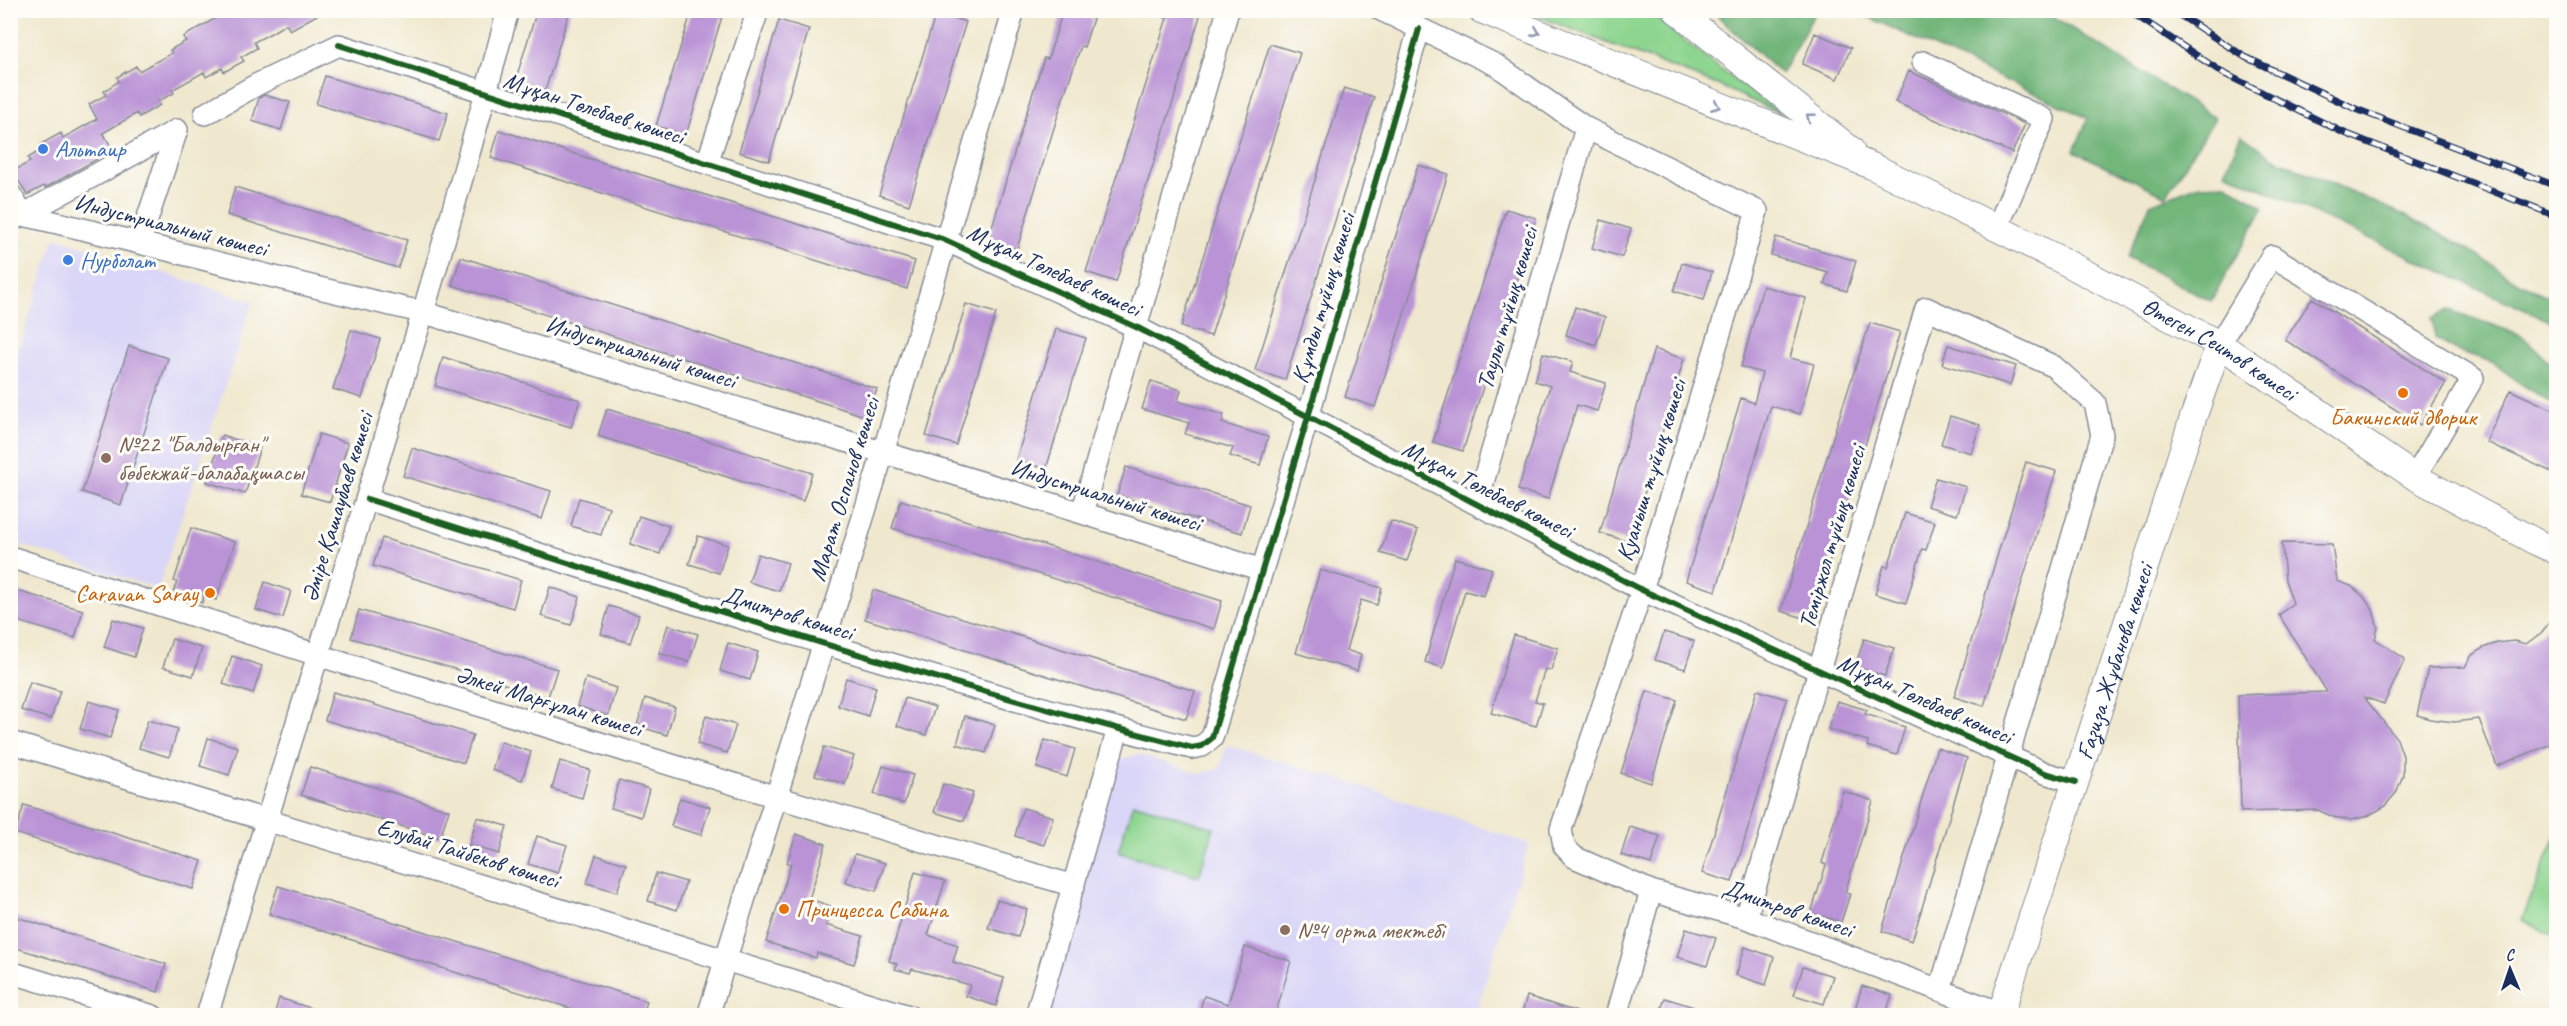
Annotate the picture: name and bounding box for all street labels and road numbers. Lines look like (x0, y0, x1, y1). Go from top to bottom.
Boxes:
street label: Мұқан Төлебаев көшесі (500, 65, 691, 152)
street label: Индустриальный көшесі (72, 187, 273, 264)
street label: Құмды тұйық көшесі (1284, 207, 1362, 387)
street label: Мұқан Төлебаев көшесі (962, 217, 1148, 324)
street label: Таулы тұйық көшесі (1469, 221, 1545, 393)
street label: Өтеген Сеитов көшесі (2137, 291, 2305, 409)
street label: Индустриальный көшесі (542, 309, 742, 396)
street label: Қуаныш тұйық көшесі (1609, 373, 1694, 565)
street label: Марат Оспанов көшесі (802, 391, 887, 584)
street label: Әміре Қашаубаев көшесі (294, 406, 381, 605)
street label: Мұқан Төлебаев көшесі (1397, 433, 1581, 546)
street label: Теміржол тұйық көшесі (1791, 439, 1873, 632)
street label: Индустриальный көшесі (1007, 452, 1207, 539)
street label: Ғазиза Жұбанова көшесі (2069, 558, 2161, 764)
street label: Дмитров көшесі (719, 579, 860, 648)
street label: Мұқан Төлебаев көшесі (1833, 647, 2019, 752)
street label: Әлкей Марғұлан көшесі (452, 658, 648, 744)
street label: Елубай Тайбеков көшесі (373, 811, 565, 896)
street label: Дмитров көшесі (1719, 872, 1859, 945)

